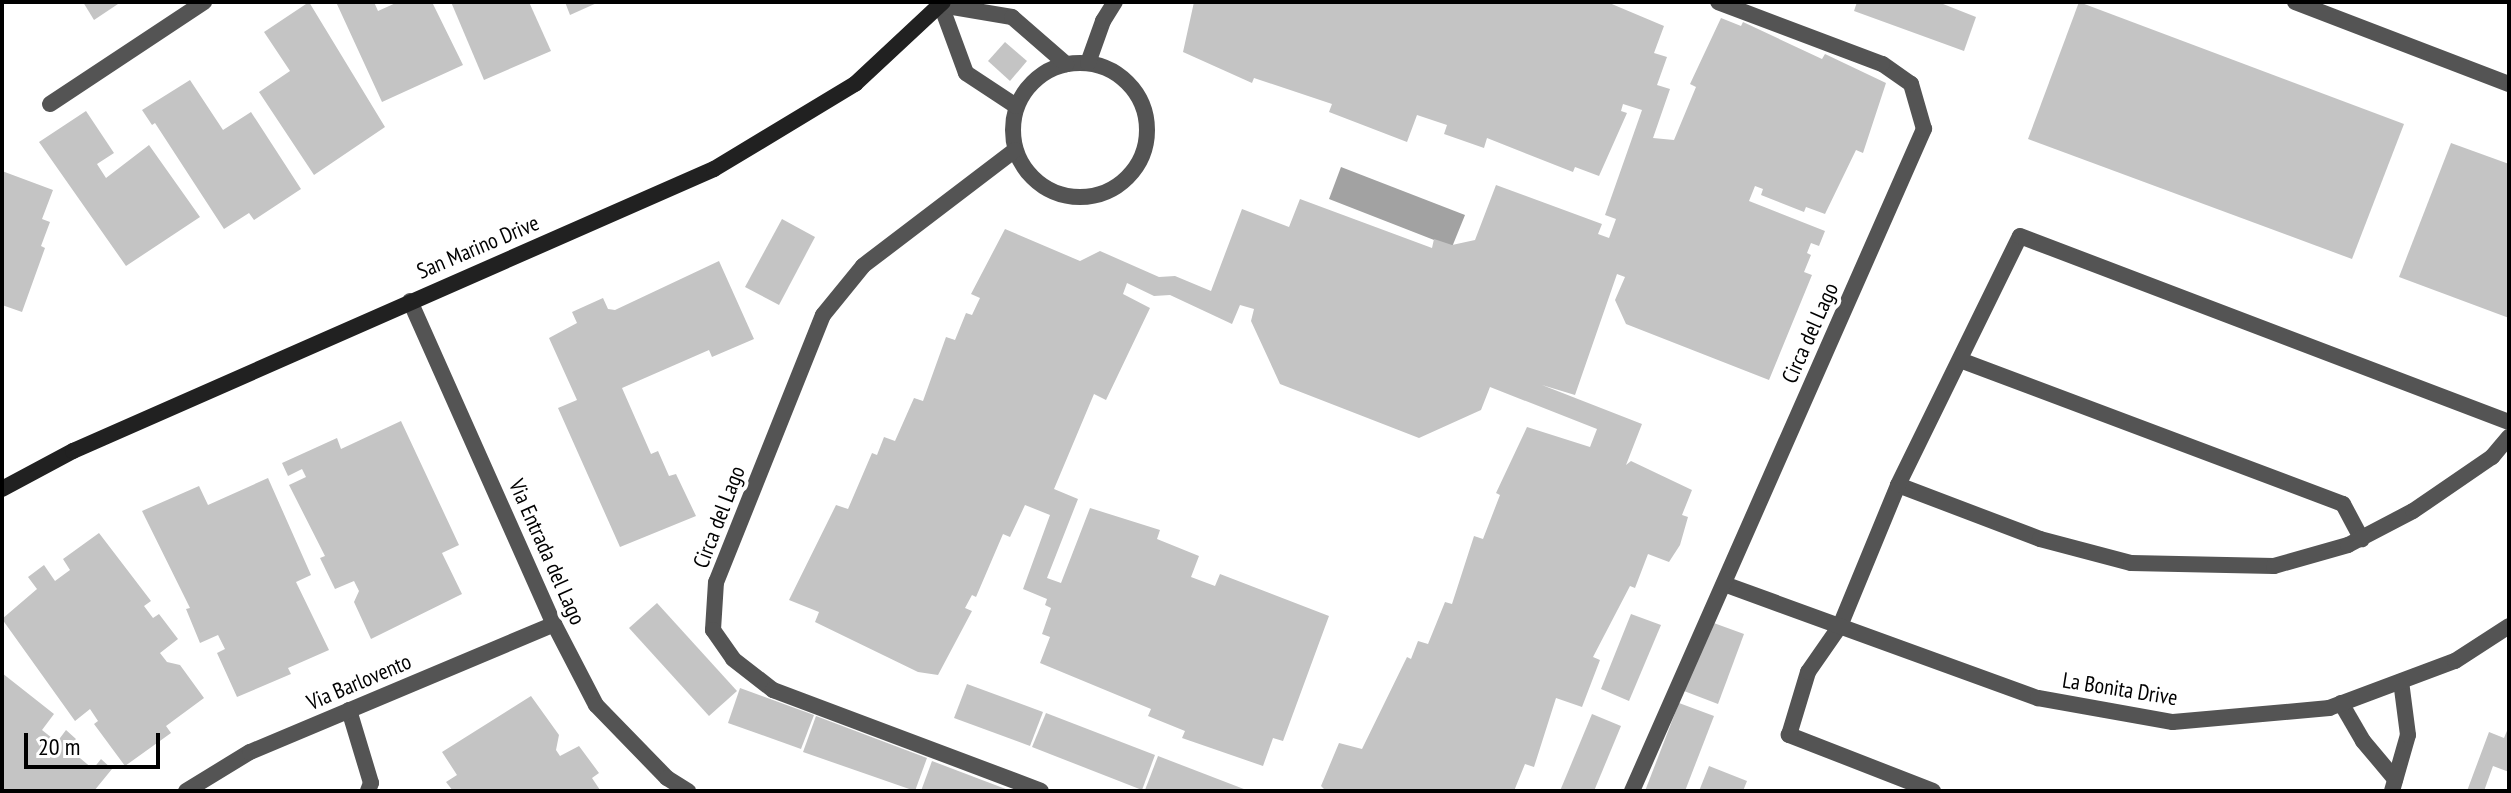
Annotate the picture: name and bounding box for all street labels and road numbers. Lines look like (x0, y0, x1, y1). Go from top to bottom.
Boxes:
street label: San Marino Drive (413, 209, 543, 285)
street label: Circa del Lago (1776, 279, 1844, 387)
street label: Circa del Lago (687, 462, 751, 572)
street label: Via Entrada del Lago (503, 475, 591, 629)
street label: Via Barlovento (303, 648, 415, 716)
street label: La Bonita Drive (2061, 667, 2179, 711)

